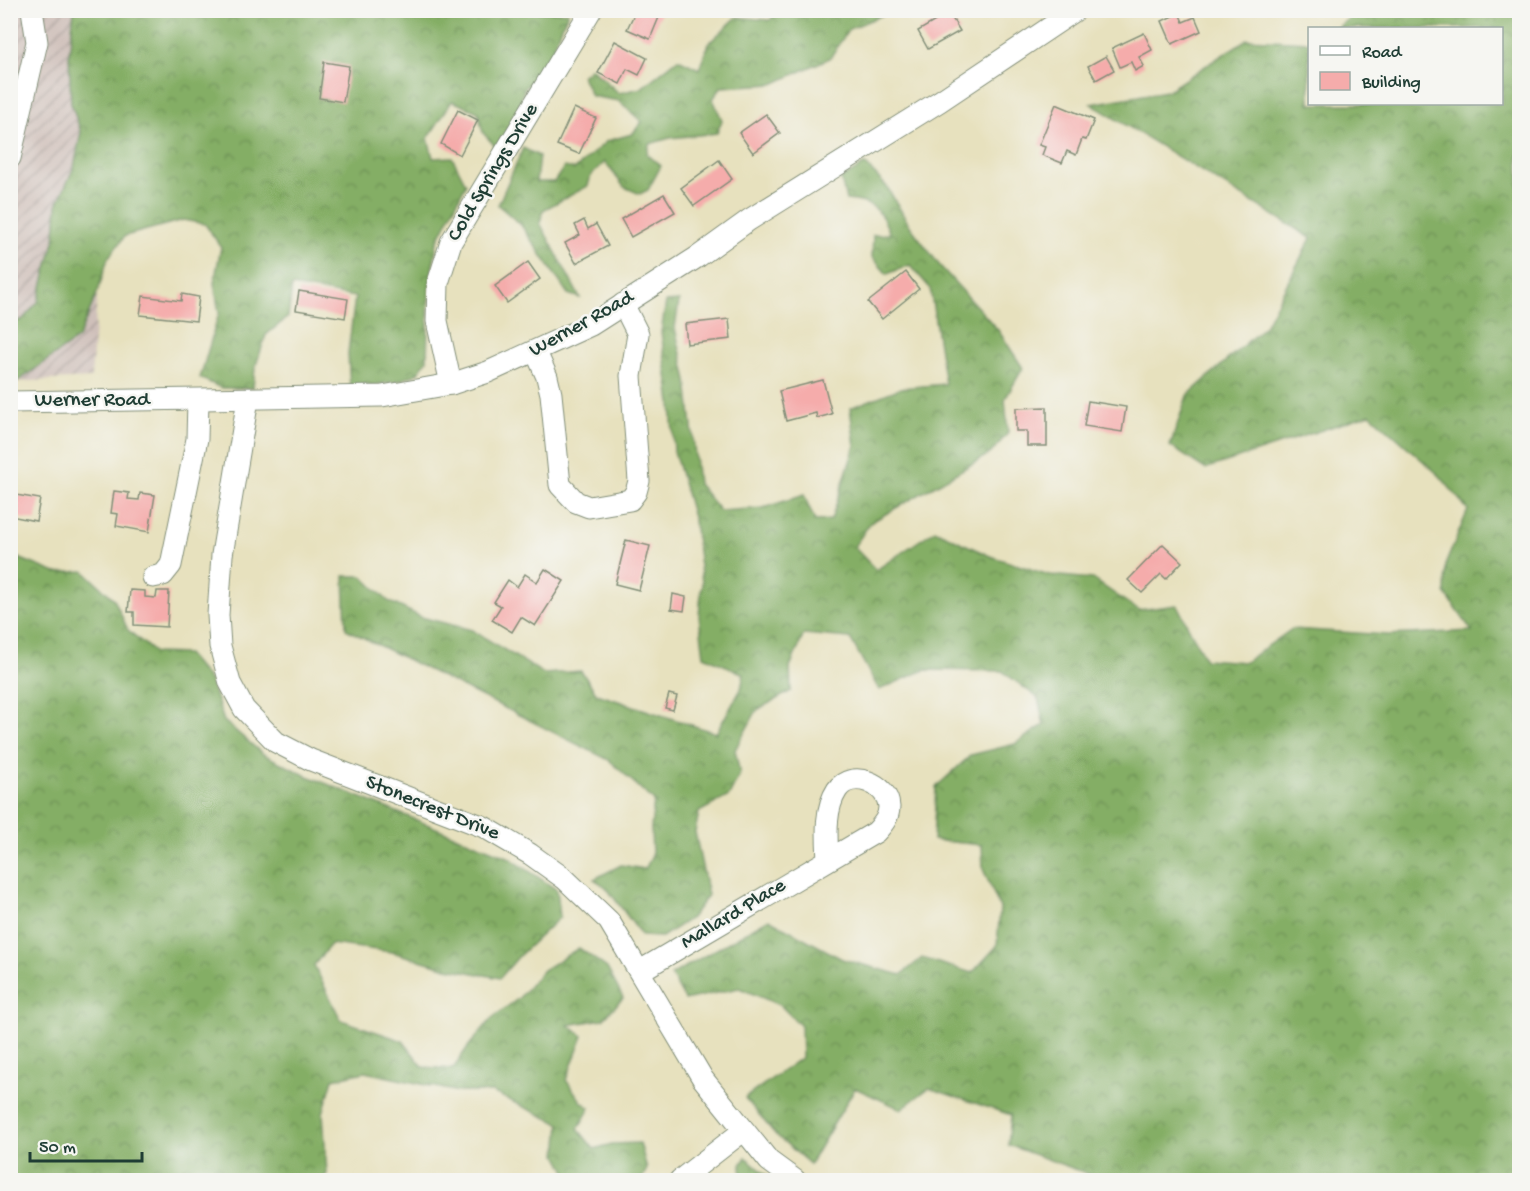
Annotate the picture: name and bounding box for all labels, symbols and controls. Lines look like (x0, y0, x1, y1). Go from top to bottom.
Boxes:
legend (1308, 27, 1503, 105)
text: Road (1362, 43, 1403, 64)
text: Building (1361, 73, 1421, 94)
street label: Cold Springs Drive (443, 98, 546, 247)
street label: Werner Road (526, 285, 640, 364)
street label: Werner Road (34, 389, 151, 414)
street label: Stonecrest Drive (361, 771, 504, 848)
street label: Mallard Place (677, 873, 792, 956)
scale bar (30, 1125, 142, 1163)
text: 50 m (39, 1138, 76, 1159)

